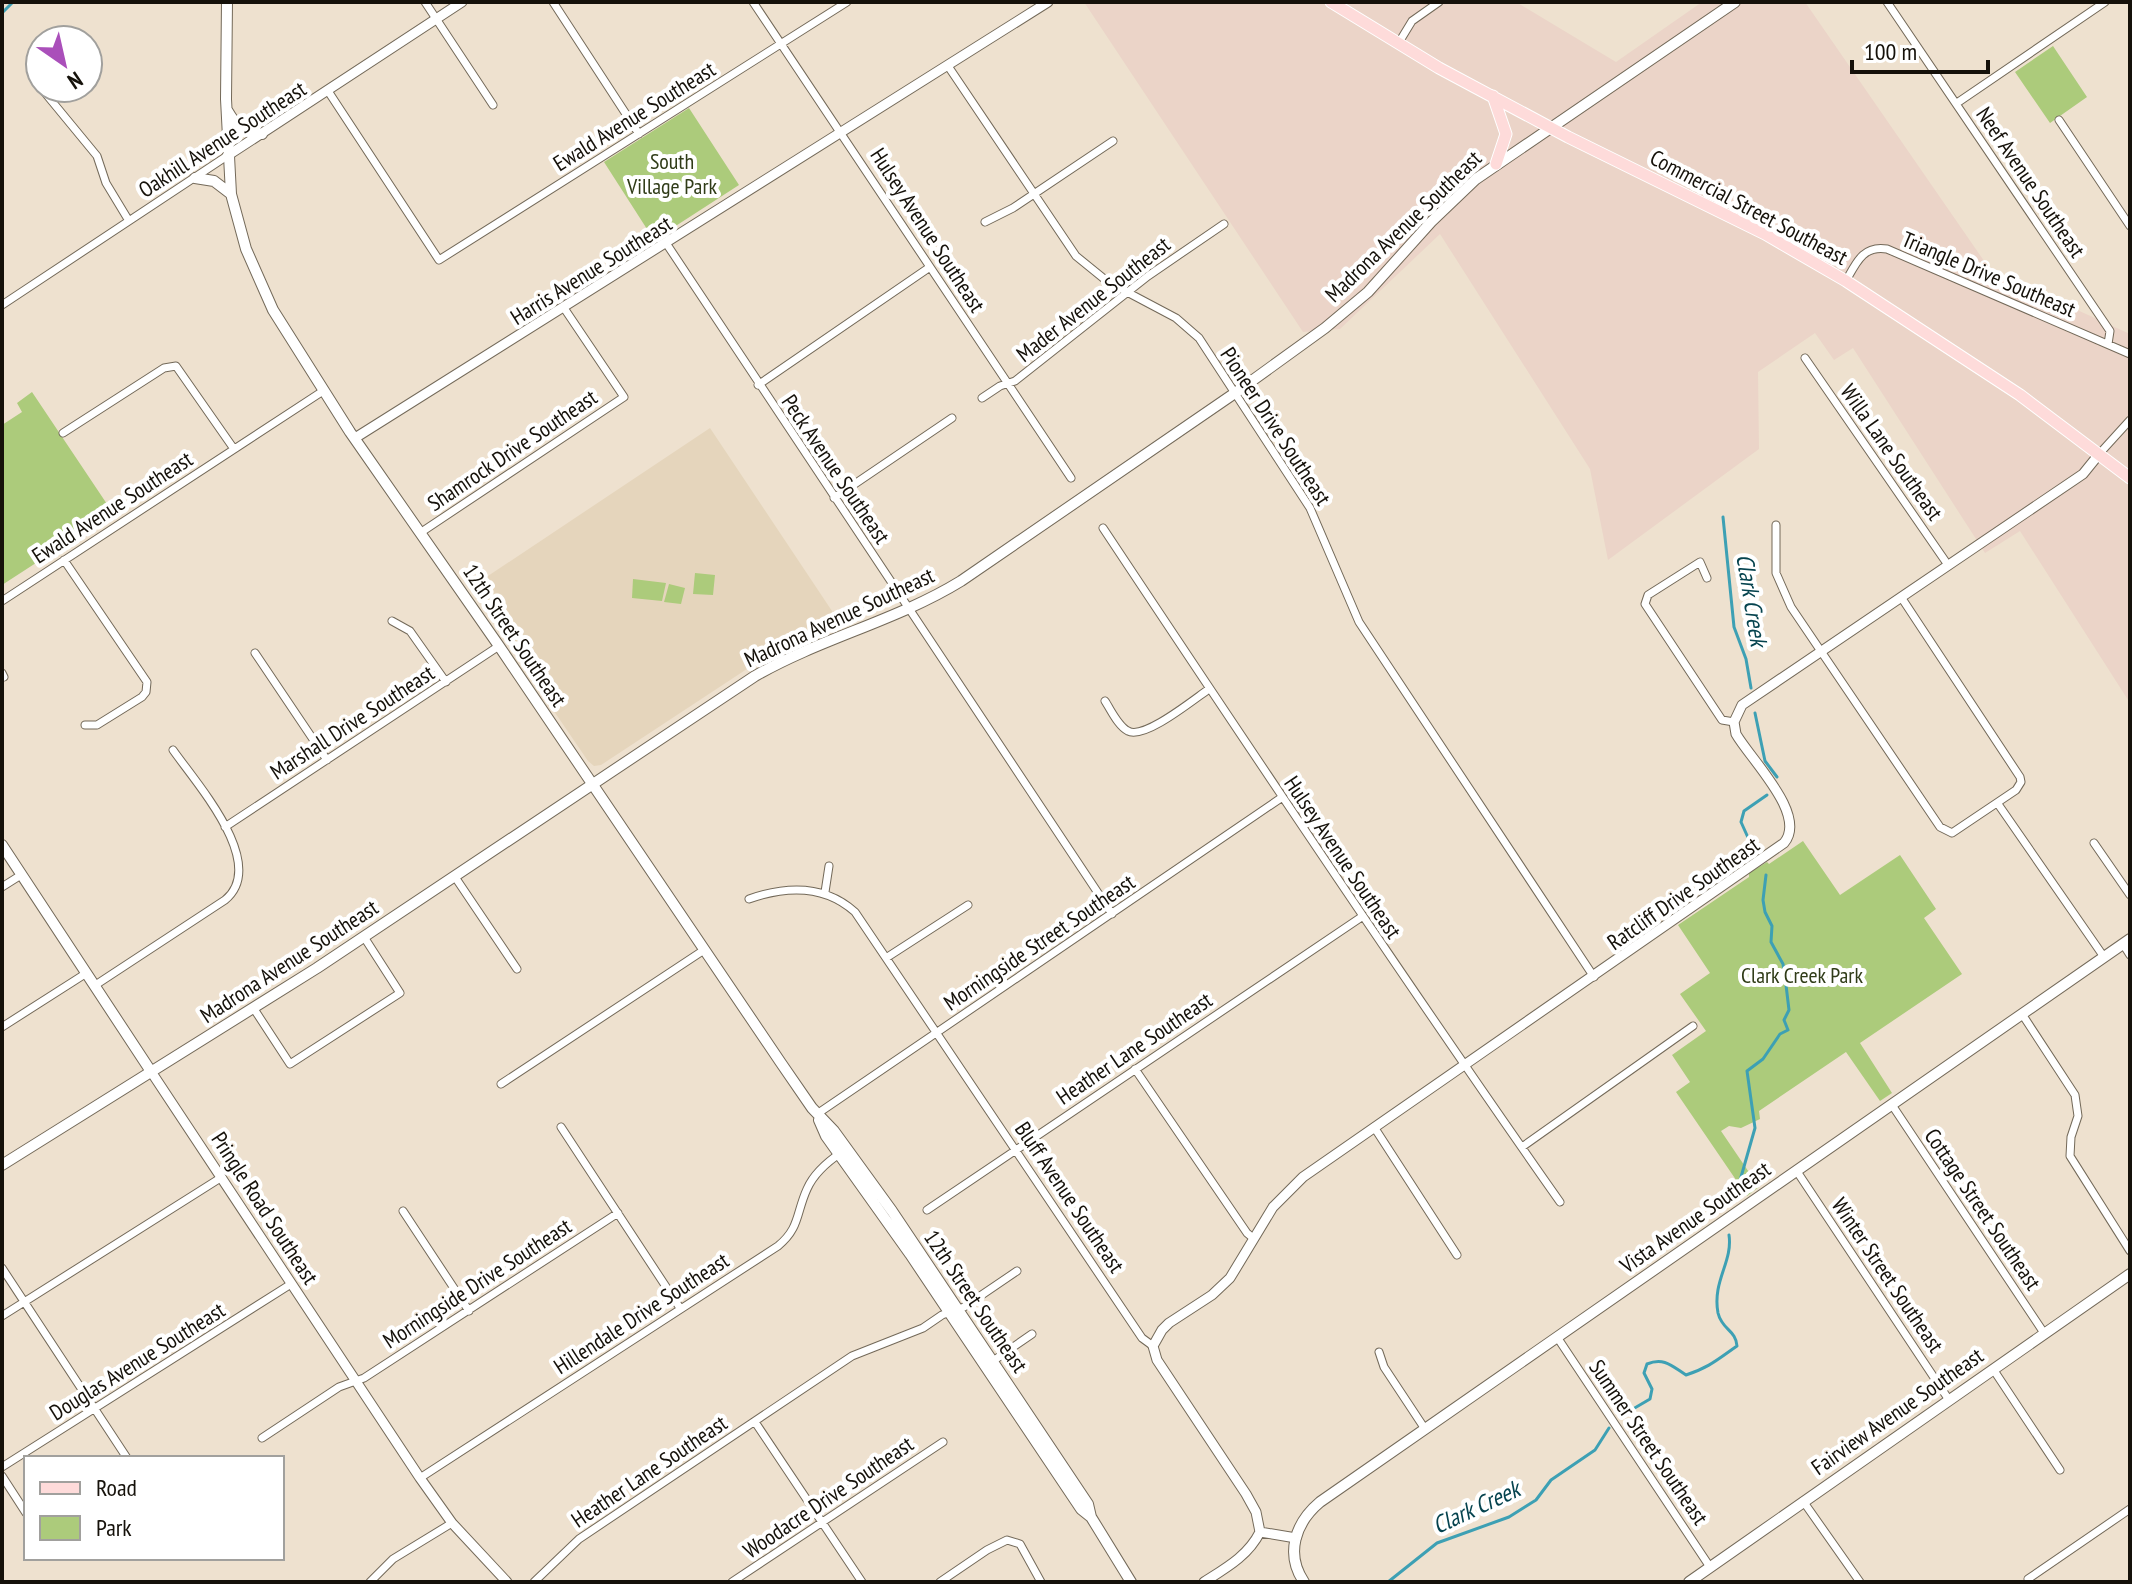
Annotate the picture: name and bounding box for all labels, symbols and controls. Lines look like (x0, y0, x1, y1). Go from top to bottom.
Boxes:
north arrow (24, 24, 104, 104)
scale bar (1852, 24, 1988, 74)
text: 100 m (1864, 36, 1917, 67)
street label: Ewald Avenue Southeast (548, 55, 720, 177)
text: N (62, 66, 88, 96)
street label: Oakhill Avenue Southeast (133, 74, 311, 204)
street label: Neef Avenue Southeast (1970, 101, 2092, 263)
street label: Hulsey Avenue Southeast (864, 143, 992, 317)
street label: Commercial Street Southeast (1645, 143, 1853, 271)
street label: Madrona Avenue Southeast (1319, 144, 1487, 308)
park label: South Village Park (626, 147, 717, 200)
street label: Harris Avenue Southeast (505, 209, 677, 331)
street label: Triangle Drive Southeast (1898, 225, 2080, 323)
street label: Mader Avenue Southeast (1011, 230, 1175, 368)
street label: Pioneer Drive Southeast (1214, 342, 1338, 510)
street label: Willa Lane Southeast (1835, 378, 1949, 526)
street label: Shamrock Drive Southeast (422, 383, 602, 517)
street label: Peck Avenue Southeast (776, 389, 896, 549)
street label: Ewald Avenue Southeast (26, 445, 198, 569)
water label: Clark Creek (1729, 552, 1775, 651)
street label: 12th Street Southeast (457, 558, 573, 712)
street label: Madrona Avenue Southeast (740, 561, 938, 673)
street label: Marshall Drive Southeast (265, 659, 439, 785)
street label: Hulsey Avenue Southeast (1278, 770, 1408, 944)
street label: Ratcliff Drive Southeast (1602, 830, 1764, 956)
street label: Morningside Street Southeast (938, 868, 1140, 1016)
street label: Madrona Avenue Southeast (195, 893, 383, 1029)
park label: Clark Creek Park (1741, 961, 1863, 989)
street label: Heather Lane Southeast (1051, 986, 1217, 1110)
street label: Bluff Avenue Southeast (1009, 1116, 1131, 1278)
street label: Cottage Street Southeast (1919, 1123, 2047, 1295)
street label: Pringle Road Southeast (205, 1127, 325, 1289)
street label: Vista Avenue Southeast (1614, 1155, 1776, 1280)
street label: Winter Street Southeast (1826, 1192, 1950, 1358)
street label: Morningside Drive Southeast (378, 1212, 576, 1354)
street label: 12th Street Southeast (918, 1224, 1034, 1378)
street label: Hillendale Drive Southeast (548, 1246, 734, 1380)
street label: Douglas Avenue Southeast (44, 1296, 230, 1426)
street label: Fairview Avenue Southeast (1806, 1341, 1988, 1481)
street label: Summer Street Southeast (1583, 1354, 1715, 1530)
street label: Heather Lane Southeast (566, 1409, 732, 1533)
street label: Woodacre Drive Southeast (738, 1430, 918, 1564)
legend (24, 1456, 284, 1560)
text: Road (96, 1472, 137, 1503)
water label: Clark Creek (1427, 1472, 1527, 1541)
text: Park (96, 1512, 132, 1543)

